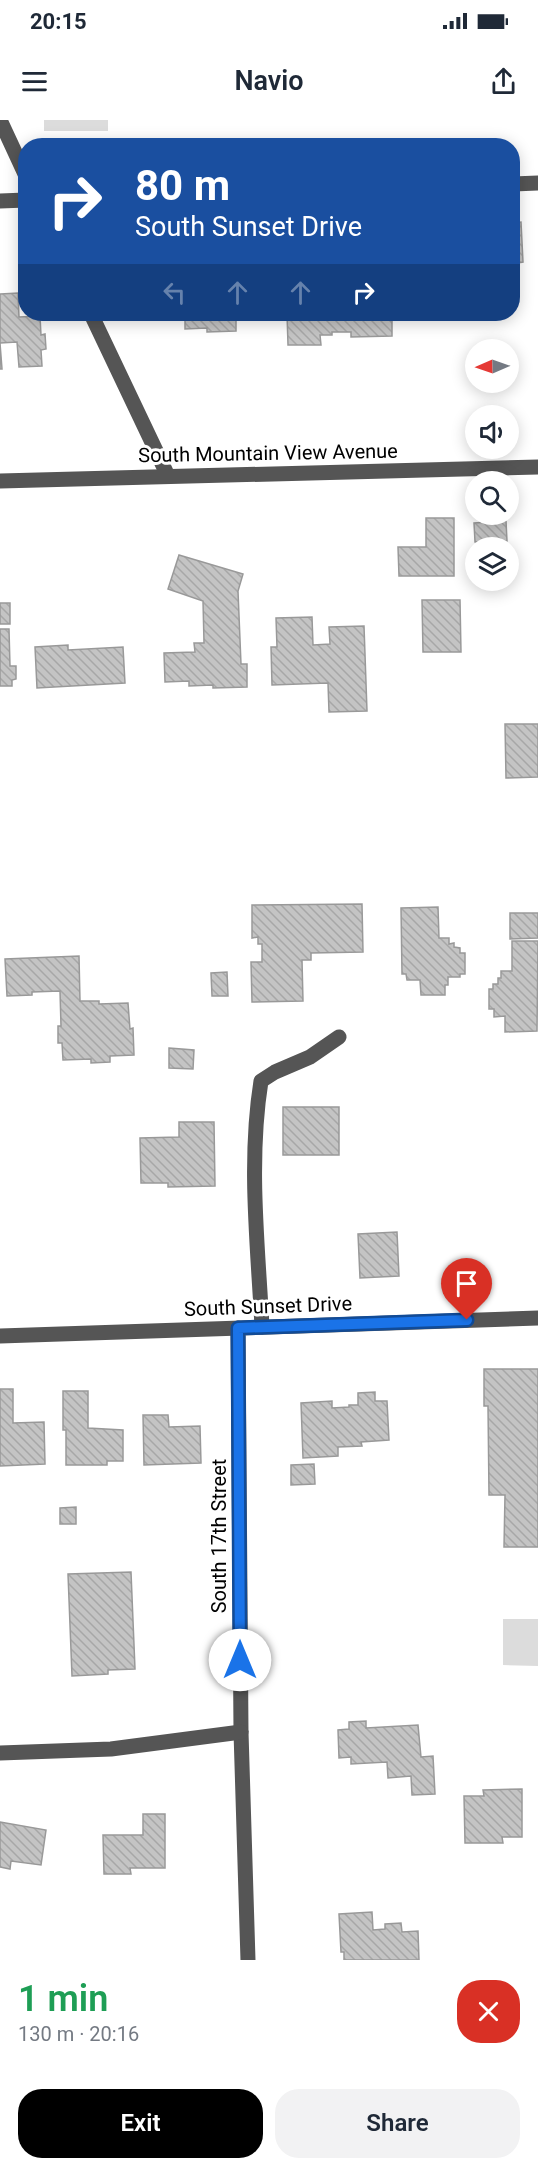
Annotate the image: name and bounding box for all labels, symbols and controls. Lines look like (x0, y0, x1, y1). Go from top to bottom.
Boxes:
text: 20:15 (30, 9, 87, 34)
icon: menu (18, 65, 51, 98)
text: Navio (234, 65, 304, 97)
icon: share (487, 65, 520, 98)
text: 80 m (135, 161, 230, 210)
icon: right (36, 162, 114, 240)
text: South Sunset Drive (135, 211, 362, 243)
icon: left (158, 276, 191, 309)
icon: ahead (221, 276, 254, 309)
icon: ahead (284, 276, 317, 309)
icon: right (347, 276, 380, 309)
north arrow (465, 339, 519, 393)
map controls (465, 339, 519, 591)
button: sound (465, 405, 519, 459)
street label: South Mountain View Avenue (138, 439, 398, 467)
button: search (465, 471, 519, 525)
button: layers (465, 537, 519, 591)
pin (441, 1258, 492, 1320)
icon: arrive (450, 1267, 483, 1300)
street label: South Sunset Drive (184, 1291, 352, 1321)
street label: South 17th Street (207, 1459, 231, 1613)
position arrow (208, 1628, 272, 1692)
text: 1 min (18, 1978, 108, 2020)
button: close (457, 1980, 520, 2043)
text: 130 m · 20:16 (18, 2022, 139, 2046)
button: Exit (18, 2089, 263, 2158)
button: Share (275, 2089, 520, 2158)

